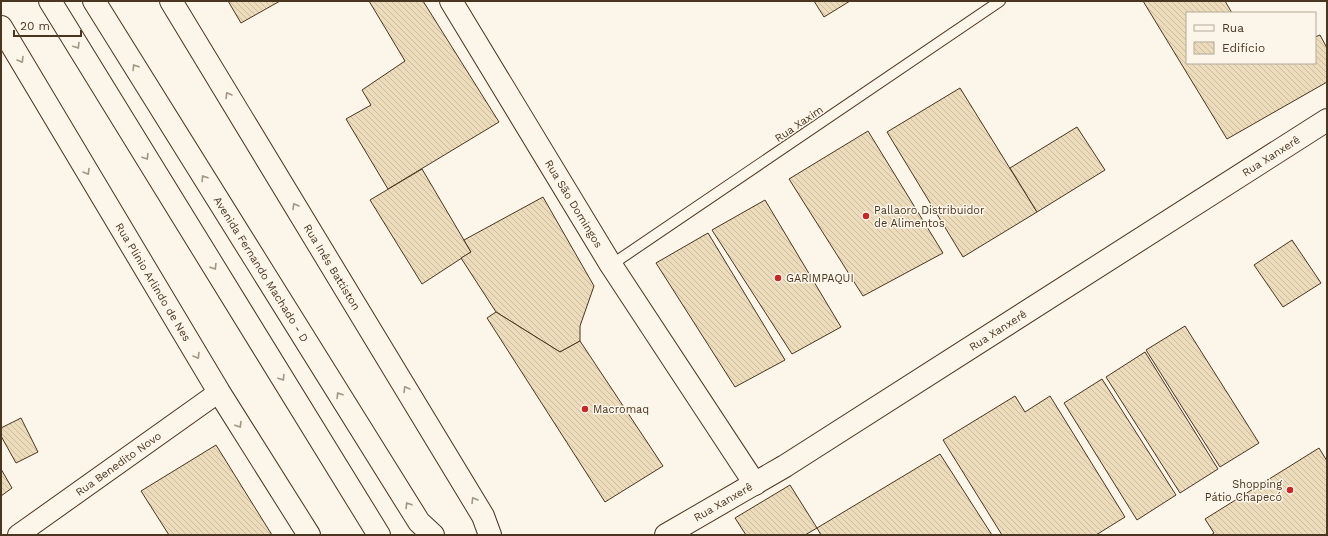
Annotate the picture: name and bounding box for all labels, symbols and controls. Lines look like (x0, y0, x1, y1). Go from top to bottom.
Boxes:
scale bar (14, 12, 81, 38)
legend (1186, 12, 1316, 64)
text: 20 m (20, 19, 50, 33)
text: Rua (1222, 21, 1244, 35)
text: Edifício (1222, 41, 1265, 55)
one-way arrow (73, 42, 80, 49)
one-way arrow (16, 56, 24, 63)
one-way arrow (133, 65, 140, 72)
one-way arrow (225, 92, 232, 99)
street label: Rua Xaxim (772, 103, 826, 145)
street label: Rua Xanxerê (1240, 133, 1302, 179)
one-way arrow (141, 153, 148, 160)
street label: Rua São Domingos (542, 157, 606, 250)
one-way arrow (83, 168, 90, 175)
one-way arrow (201, 175, 209, 182)
street label: Avenida Fernando Machado - D (211, 194, 311, 344)
one-way arrow (292, 203, 300, 210)
place label: Pallaoro Distribuidor de Alimentos (874, 204, 985, 230)
marker: Pallaoro Distribuidor de Alimentos (861, 211, 871, 221)
street label: Rua Plínio Arlindo de Nes (113, 220, 194, 344)
street label: Rua Inês Battiston (301, 222, 363, 312)
one-way arrow (209, 263, 217, 270)
place label: GARIMPAQUI (786, 272, 854, 285)
marker: GARIMPAQUI (773, 273, 783, 283)
street label: Rua Xanxerê (967, 307, 1029, 353)
one-way arrow (192, 352, 200, 359)
one-way arrow (277, 374, 285, 381)
one-way arrow (403, 386, 411, 393)
one-way arrow (337, 392, 344, 399)
place label: Macromaq (593, 403, 649, 416)
marker: Macromaq (580, 404, 590, 414)
one-way arrow (235, 421, 242, 428)
street label: Rua Benedito Novo (73, 429, 164, 499)
place label: Shopping Pátio Chapecó (1205, 478, 1282, 504)
street label: Rua Xanxerê (691, 480, 755, 524)
marker: Shopping Pátio Chapecó (1285, 485, 1295, 495)
one-way arrow (471, 497, 478, 504)
one-way arrow (405, 502, 413, 509)

